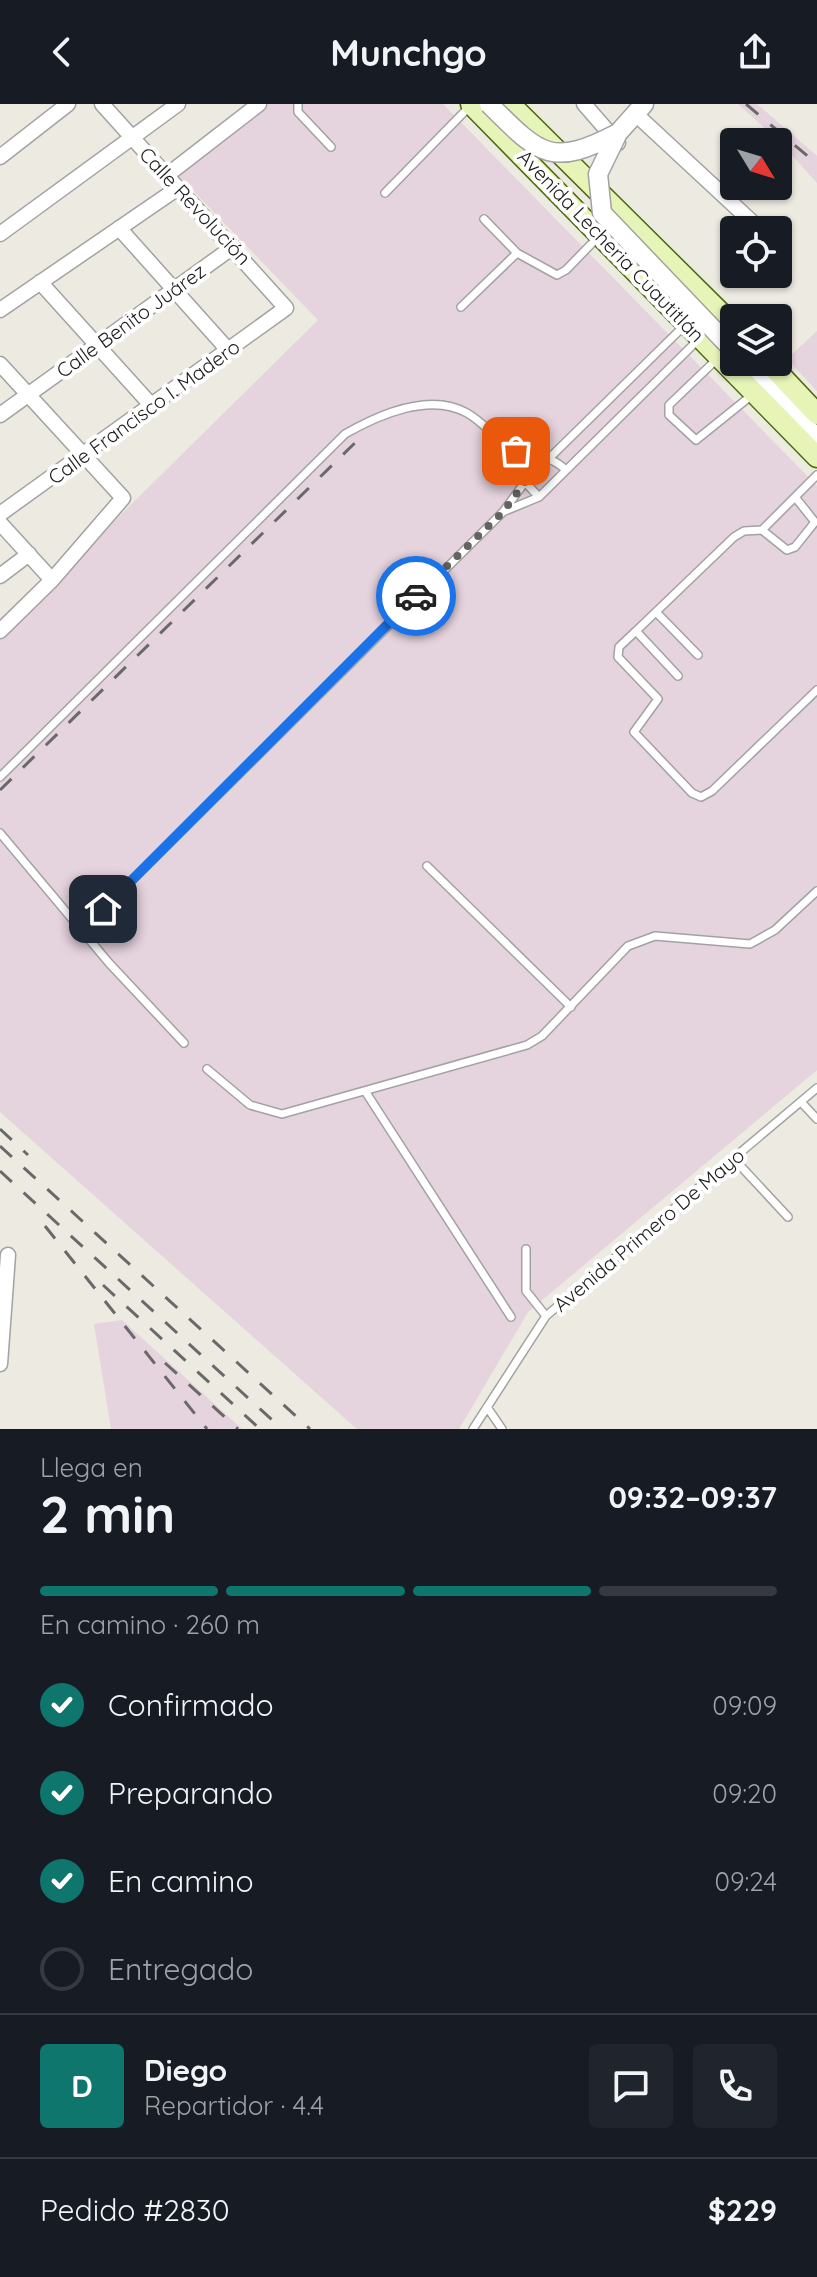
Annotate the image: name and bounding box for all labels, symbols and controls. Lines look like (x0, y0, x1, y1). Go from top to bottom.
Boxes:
icon: back (40, 30, 84, 74)
text: Munchgo (330, 30, 487, 75)
icon: share (733, 30, 777, 74)
north arrow (720, 128, 792, 200)
map controls (720, 128, 792, 376)
street label: Calle Revolución (134, 141, 256, 270)
street label: Avenida Lecheria Cuautitlán (513, 144, 710, 347)
button: locate (720, 216, 792, 288)
street label: Calle Benito Juárez (51, 258, 210, 383)
button: layers (720, 304, 792, 376)
street label: Calle Francisco I. Madero (43, 334, 244, 489)
pin (482, 417, 550, 485)
icon: bag (494, 429, 538, 473)
courier (376, 556, 456, 636)
icon: car (394, 574, 438, 618)
pin (69, 875, 137, 943)
icon: home (81, 887, 125, 931)
street label: Avenida Primero De Mayo (548, 1143, 749, 1317)
text: Llega en (40, 1451, 143, 1484)
text: 09:32–09:37 (608, 1478, 777, 1516)
text: 2 min (40, 1481, 175, 1546)
text: En camino · 260 m (40, 1608, 260, 1641)
icon: check (40, 1683, 84, 1727)
text: Confirmado (108, 1686, 274, 1724)
text: 09:09 (712, 1689, 777, 1722)
icon: check (40, 1771, 84, 1815)
text: Preparando (108, 1774, 273, 1812)
text: 09:20 (712, 1777, 777, 1810)
icon: check (40, 1859, 84, 1903)
text: En camino (108, 1862, 254, 1900)
text: 09:24 (714, 1865, 777, 1898)
text: Entregado (108, 1950, 253, 1988)
button: chat (589, 2044, 673, 2128)
button: phone (693, 2044, 777, 2128)
text: Diego (144, 2051, 227, 2089)
text: D (71, 2067, 93, 2105)
text: Repartidor · 4.4 (144, 2089, 324, 2122)
text: Pedido #2830 (40, 2191, 230, 2229)
text: $229 (708, 2191, 777, 2229)

